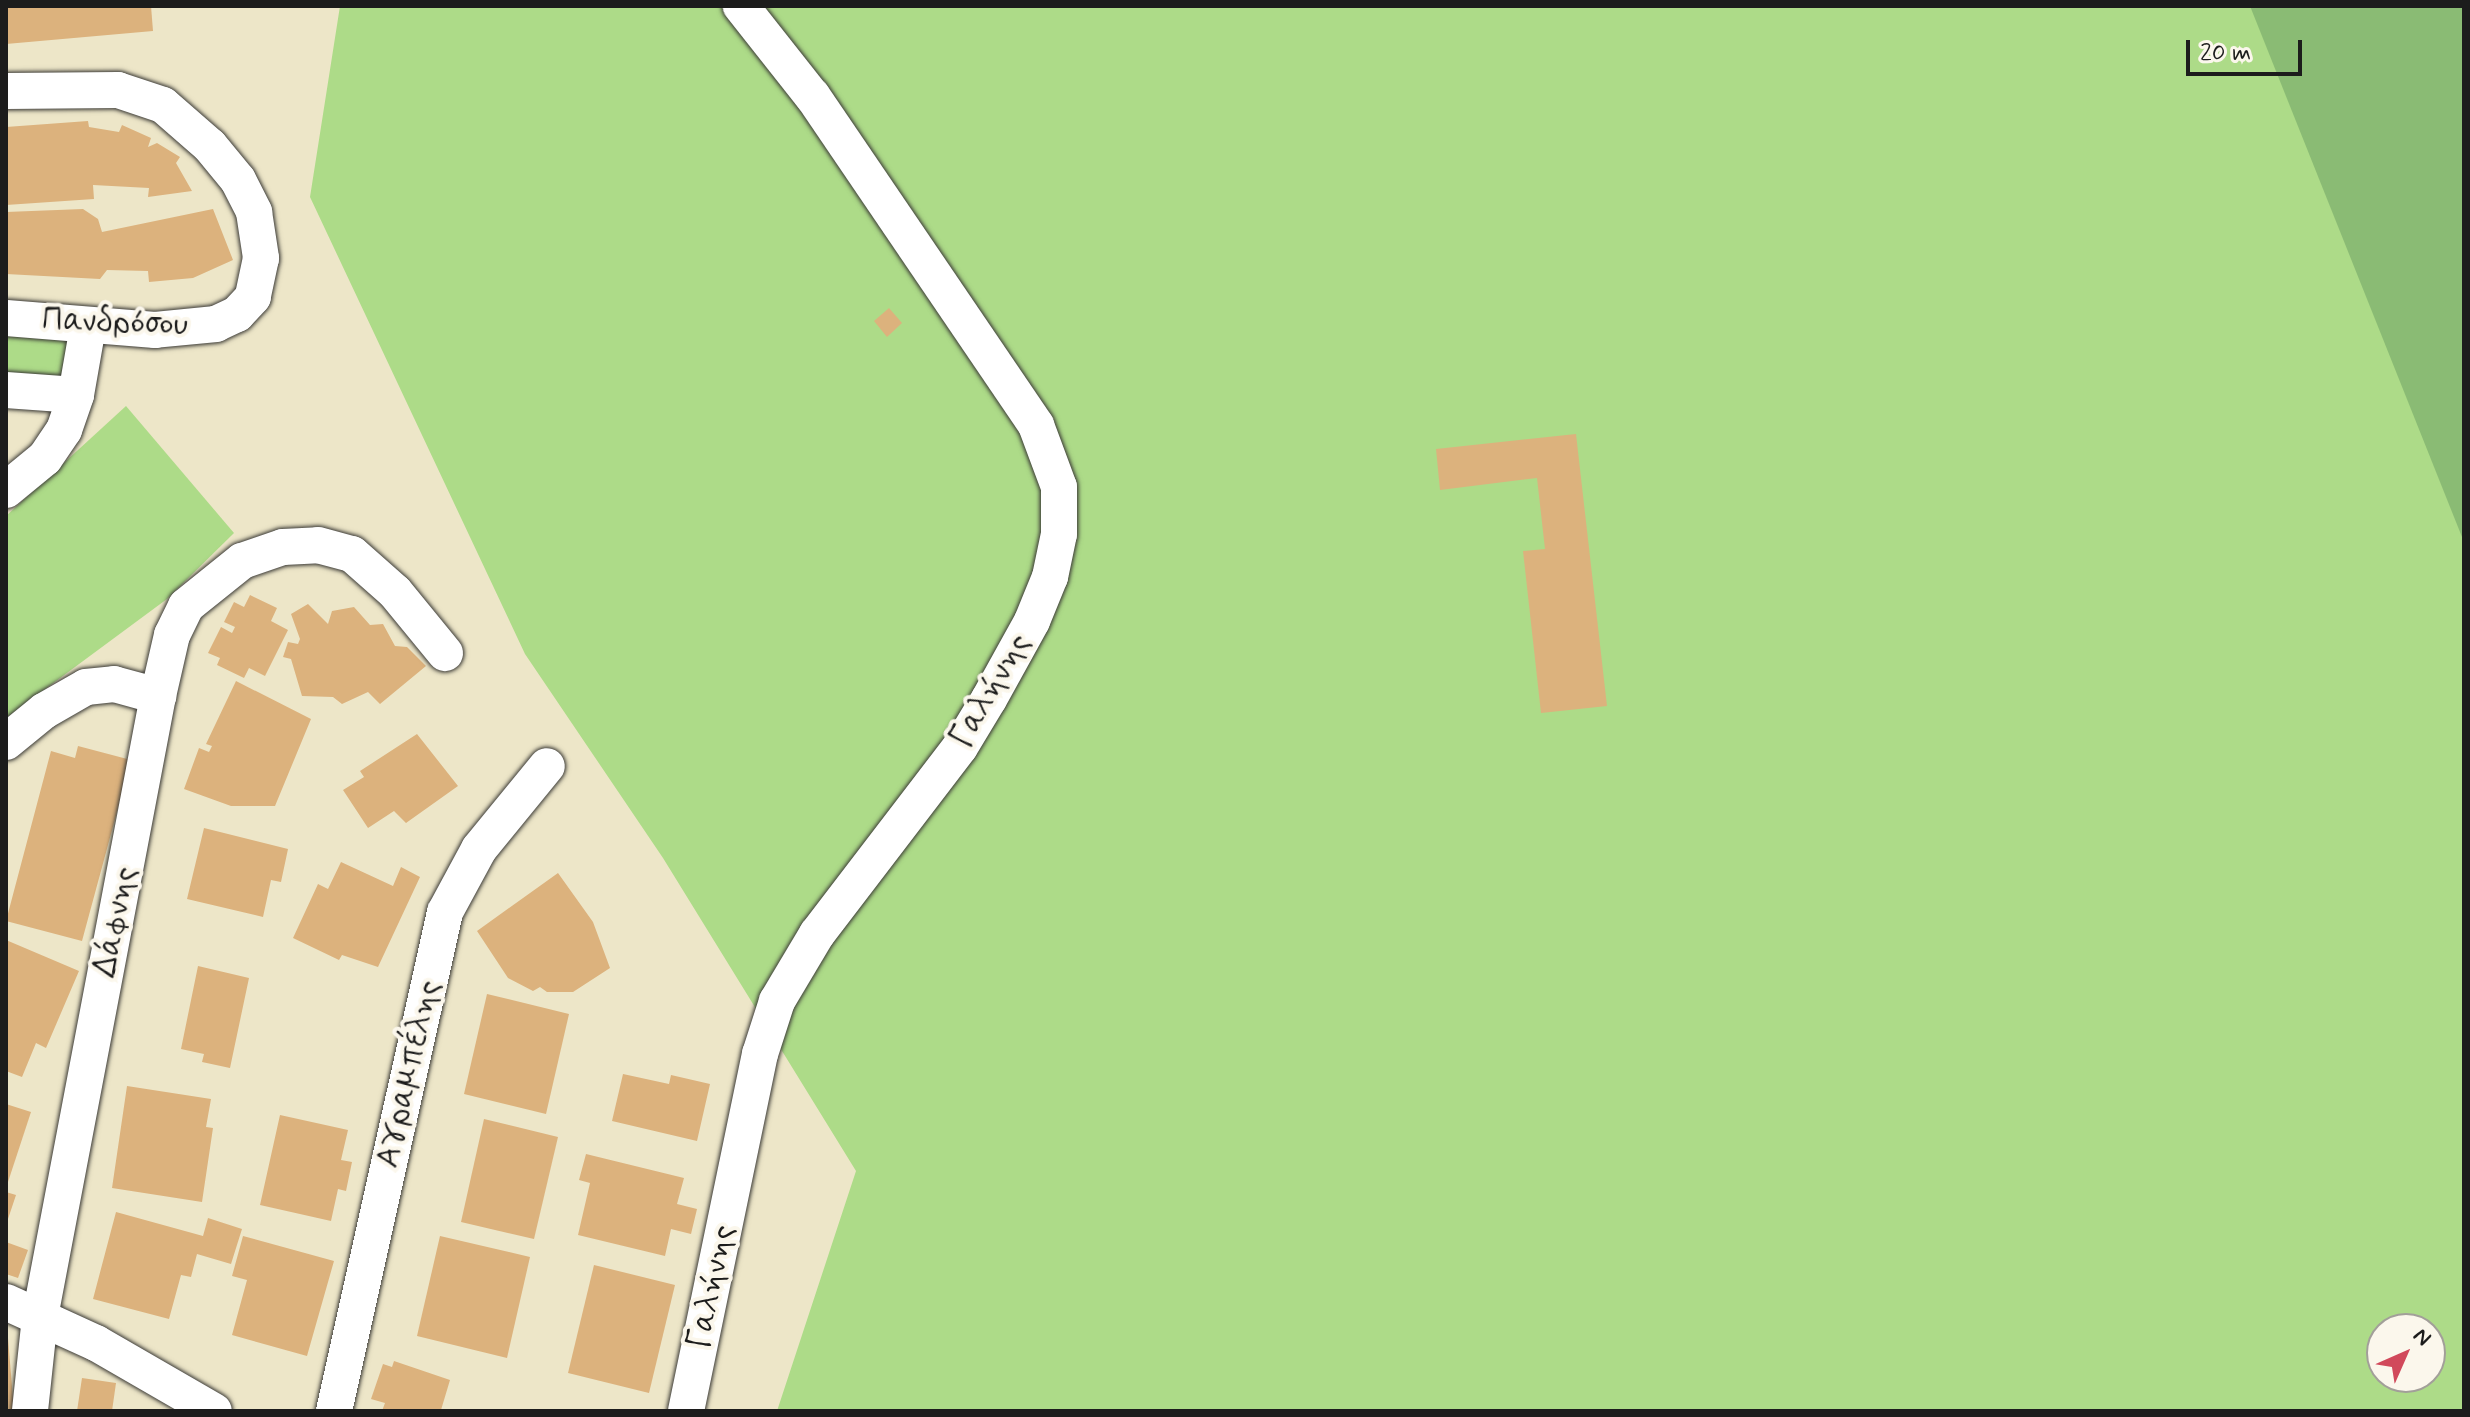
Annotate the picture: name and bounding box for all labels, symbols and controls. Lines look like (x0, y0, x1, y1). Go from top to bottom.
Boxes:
scale bar (2190, 24, 2306, 74)
text: 20 m (2200, 38, 2251, 69)
street label: Πανδρόσου (41, 301, 189, 345)
street label: Γαλήνης (943, 627, 1039, 755)
street label: Δάφνης (86, 863, 146, 981)
street label: Αγραμπέλης (369, 977, 449, 1171)
street label: Γαλήνης (680, 1221, 744, 1353)
north arrow (2366, 1313, 2446, 1393)
text: N (2406, 1322, 2437, 1353)

